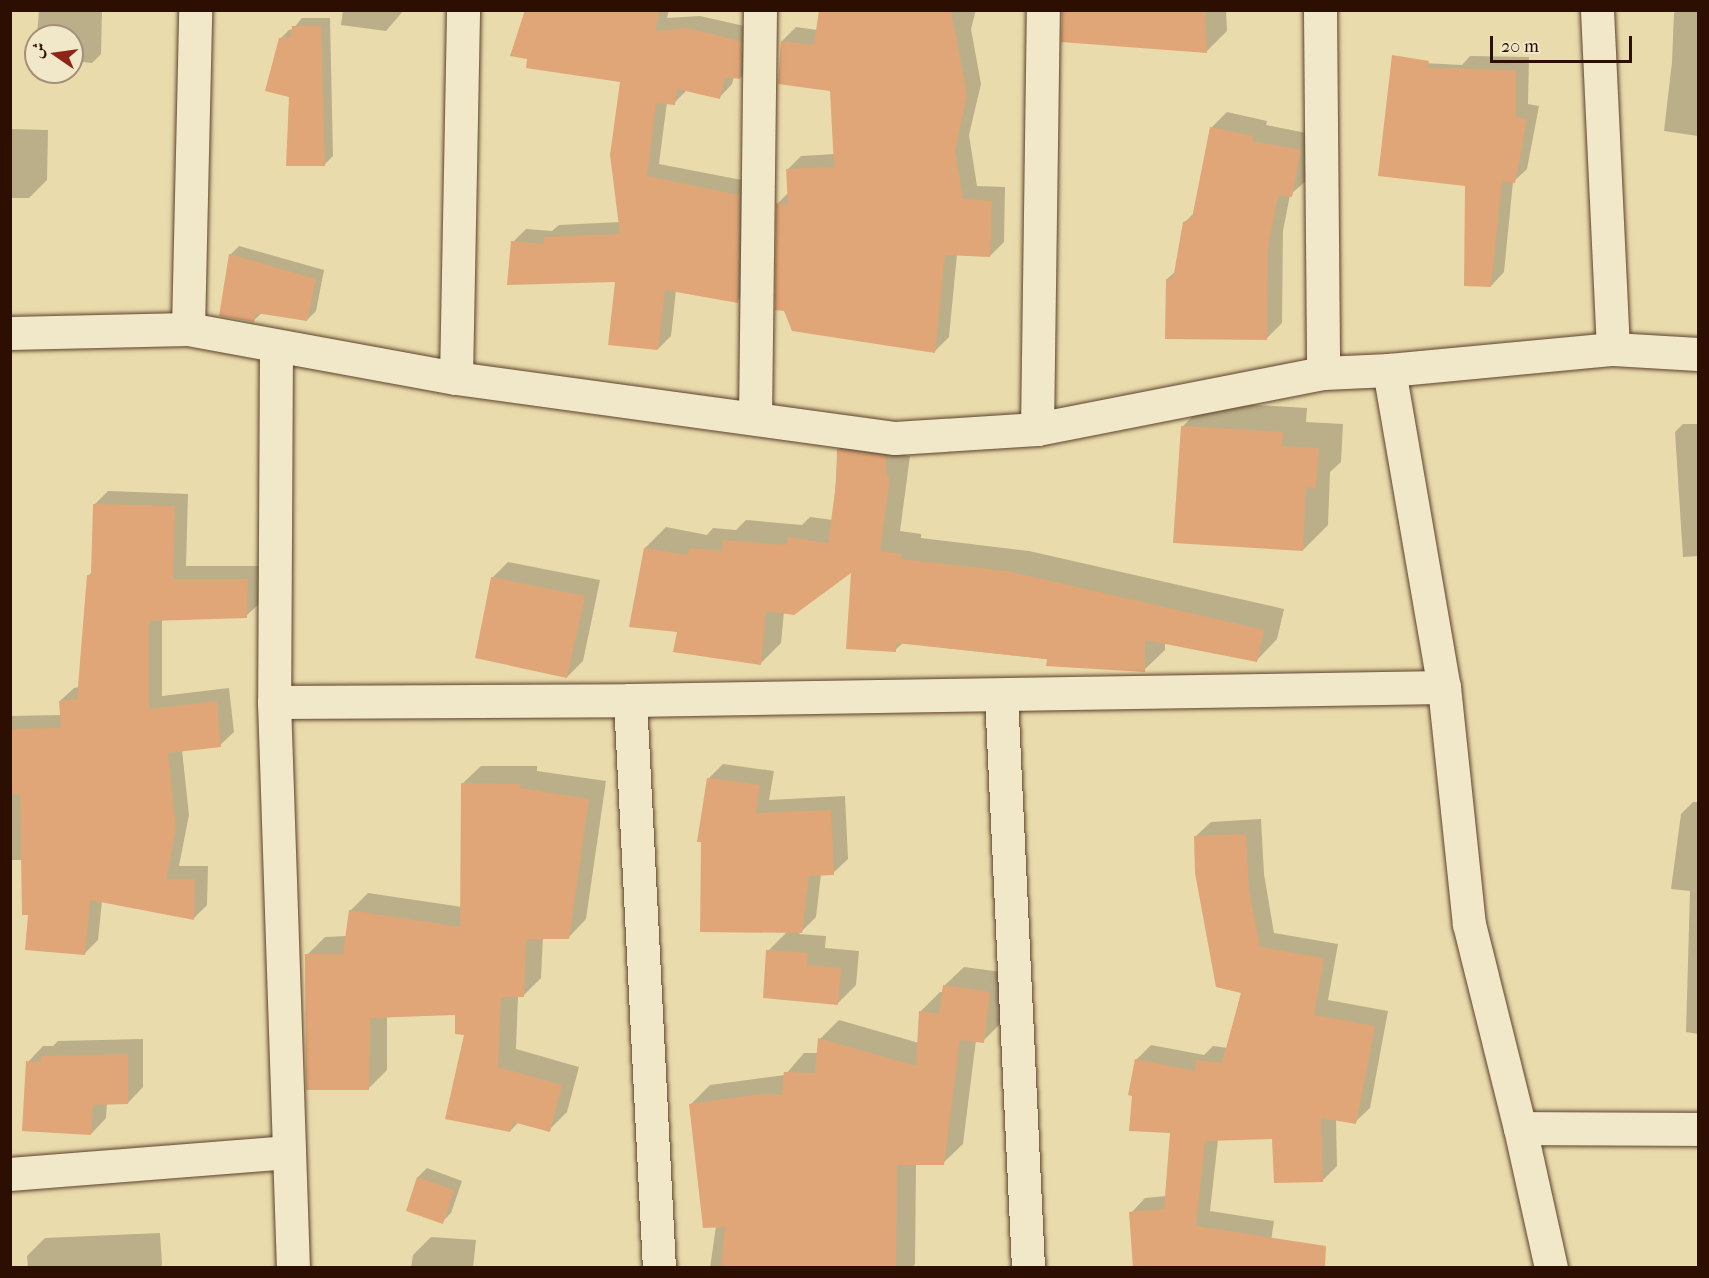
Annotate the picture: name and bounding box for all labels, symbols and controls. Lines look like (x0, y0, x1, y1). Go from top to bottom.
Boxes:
north arrow (24, 24, 84, 84)
scale bar (1493, 24, 1636, 62)
text: 20 m (1501, 36, 1539, 57)
text: ش (27, 40, 49, 60)

